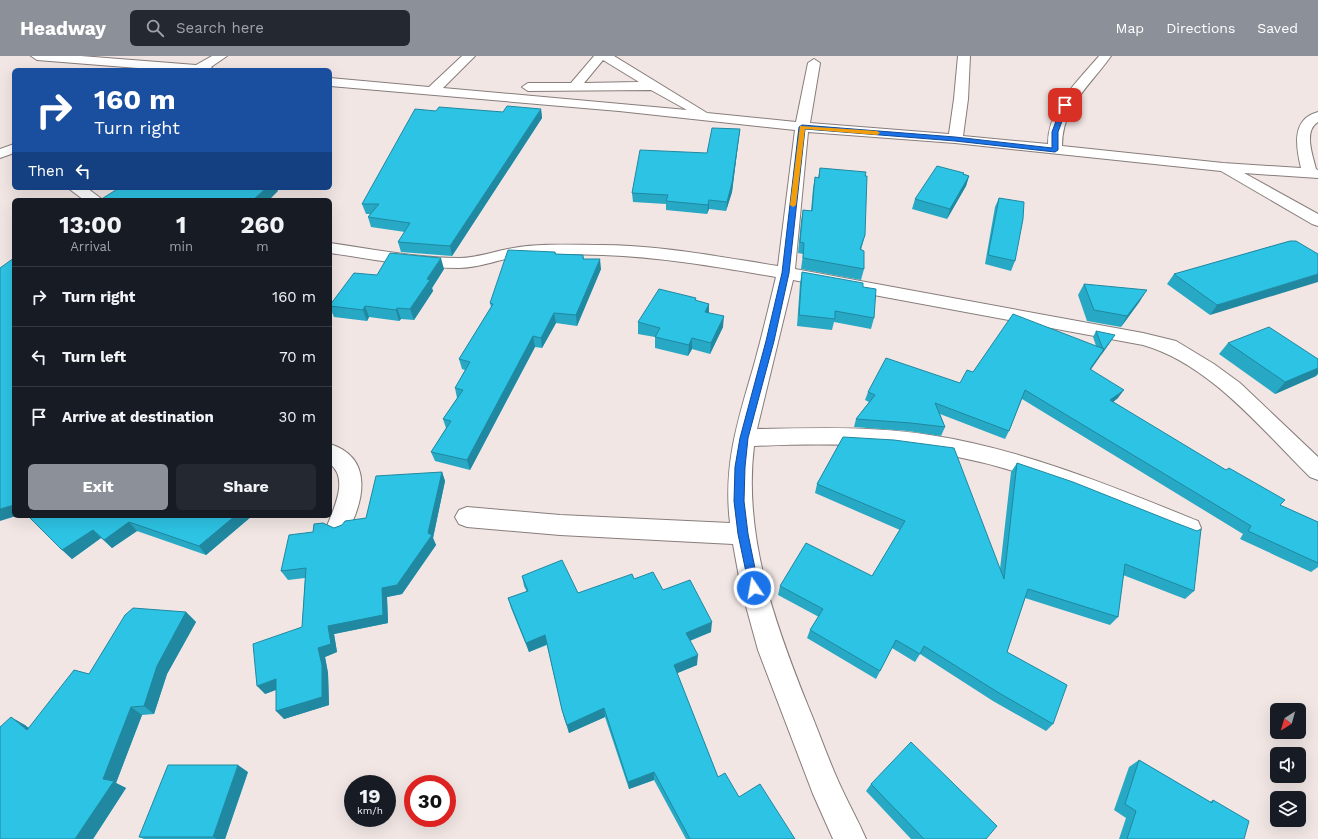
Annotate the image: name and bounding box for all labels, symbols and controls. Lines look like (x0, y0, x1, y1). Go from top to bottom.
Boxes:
search box (130, 10, 410, 46)
text: Headway (20, 17, 106, 40)
icon: search (144, 17, 166, 39)
text: Search here (176, 19, 264, 37)
text: Map (1116, 20, 1144, 36)
text: Directions (1166, 20, 1235, 36)
text: Saved (1257, 20, 1298, 36)
text: 160 m (94, 83, 176, 116)
icon: right (28, 84, 80, 136)
pin (1048, 88, 1082, 122)
icon: arrive (1054, 94, 1076, 116)
text: Turn right (94, 117, 180, 138)
icon: left (72, 160, 94, 182)
text: Then (28, 162, 64, 180)
text: 13:00 (59, 211, 122, 239)
text: 1 (176, 211, 186, 239)
text: 260 (240, 211, 285, 239)
text: Arrival (70, 239, 111, 254)
text: min (169, 239, 193, 254)
text: m (256, 239, 269, 254)
icon: right (28, 286, 50, 308)
text: Turn right (62, 288, 135, 306)
text: 160 m (272, 288, 316, 306)
icon: left (28, 346, 50, 368)
text: Turn left (62, 348, 126, 366)
text: 70 m (279, 348, 316, 366)
icon: arrive (28, 406, 50, 428)
text: Arrive at destination (62, 408, 214, 426)
text: 30 m (279, 408, 316, 426)
button: Exit (28, 464, 168, 510)
button: Share (176, 464, 316, 510)
position arrow (733, 567, 775, 609)
north arrow (1270, 703, 1306, 739)
map controls (1270, 703, 1306, 827)
button: sound (1270, 747, 1306, 783)
speed limit sign: 30 (404, 775, 456, 827)
text: 19 (360, 784, 380, 808)
button: layers (1270, 791, 1306, 827)
text: km/h (357, 805, 383, 816)

